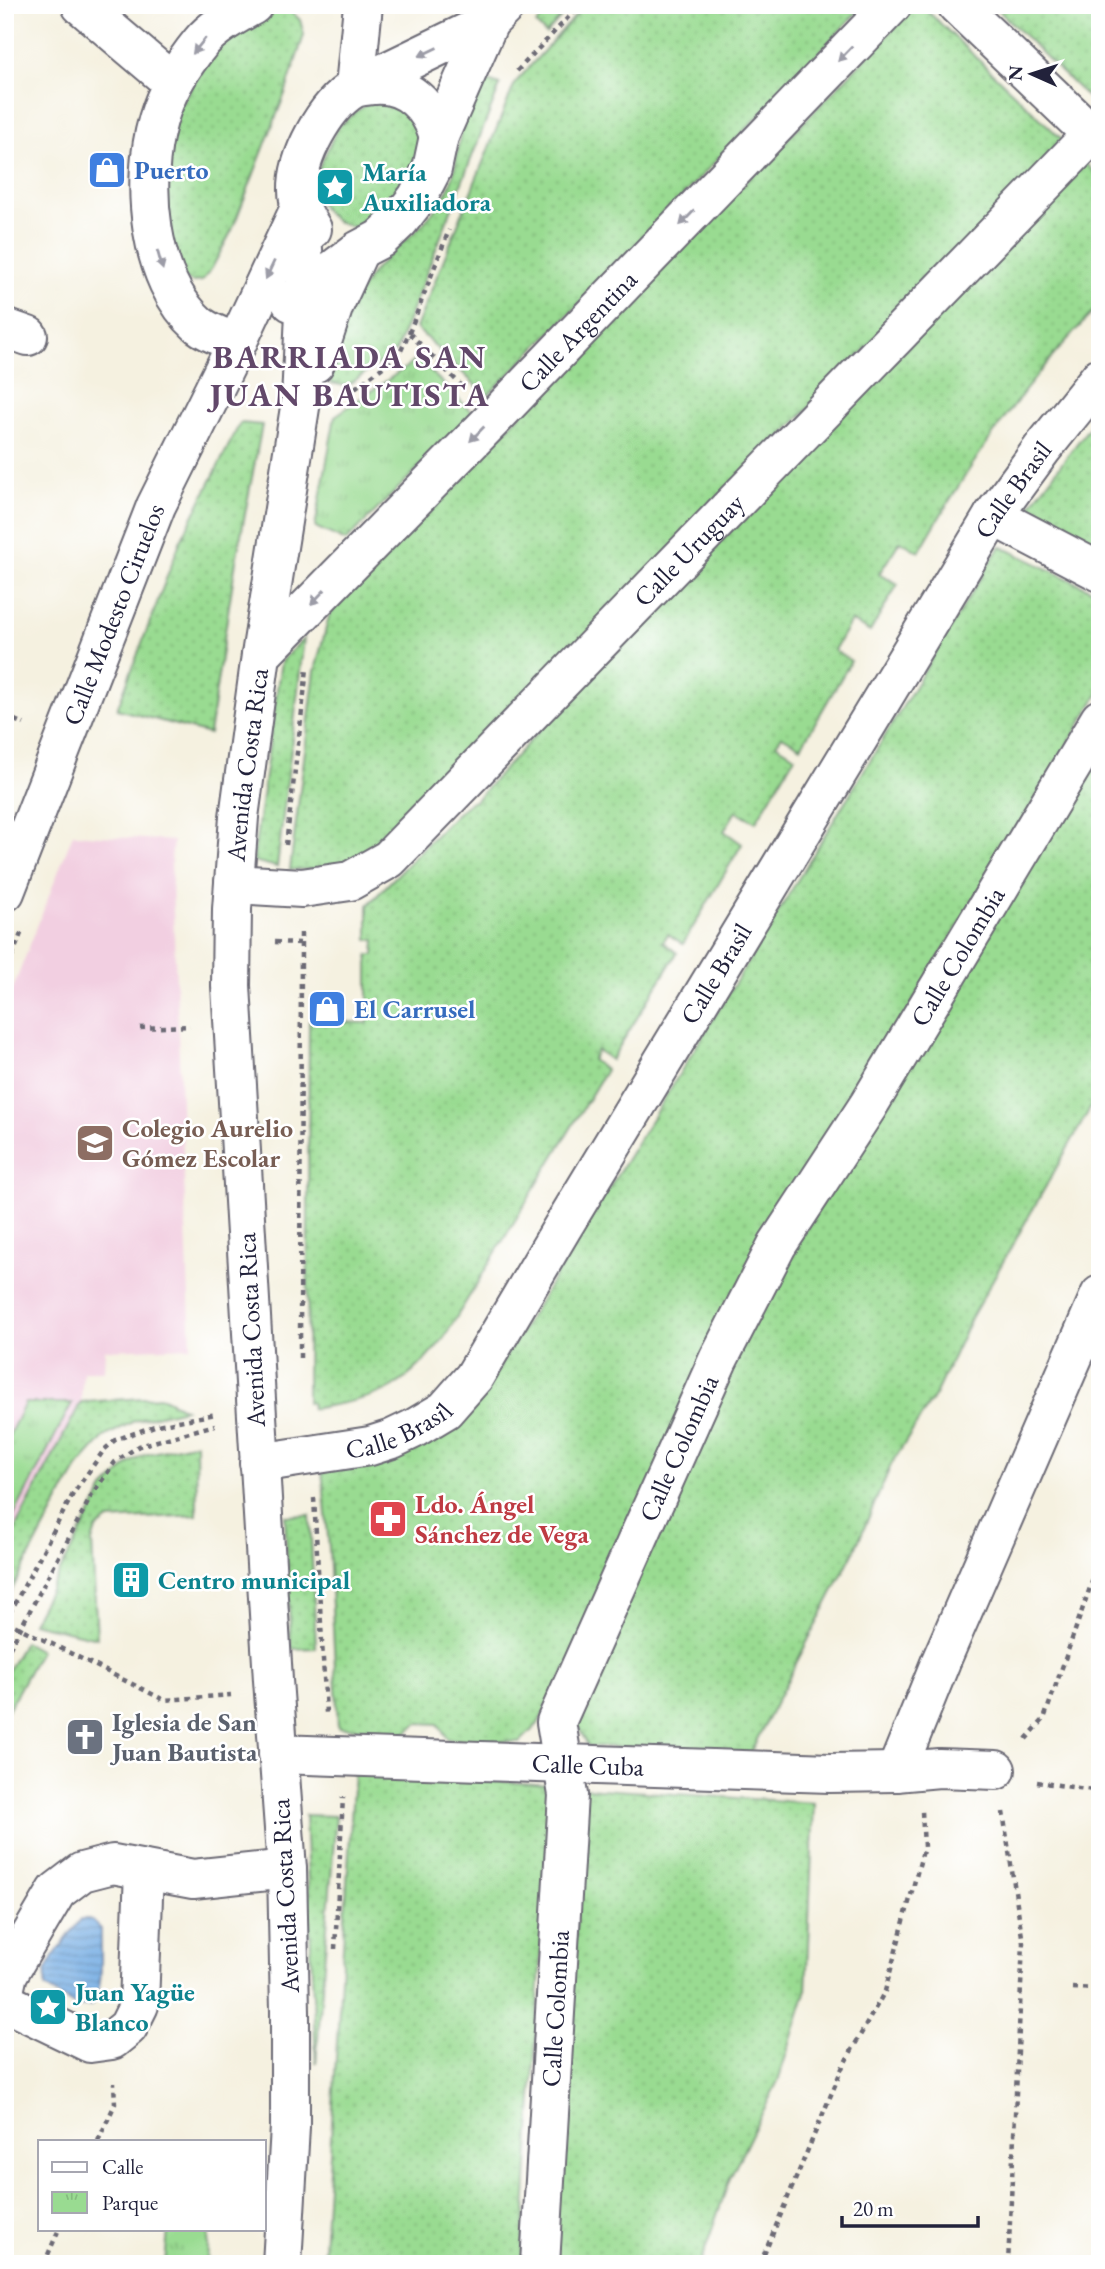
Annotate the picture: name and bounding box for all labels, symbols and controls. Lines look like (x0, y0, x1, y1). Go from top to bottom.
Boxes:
one-way arrow (192, 36, 207, 54)
north arrow (996, 38, 1066, 108)
one-way arrow (836, 46, 853, 63)
one-way arrow (418, 47, 438, 58)
text: N (1003, 64, 1028, 81)
shop icon: Puerto (86, 149, 128, 191)
place label: Puerto (134, 153, 209, 187)
place label: María Auxiliadora (361, 155, 492, 219)
place icon: María Auxiliadora (314, 166, 356, 208)
one-way arrow (679, 209, 695, 226)
one-way arrow (155, 250, 165, 271)
one-way arrow (264, 260, 276, 280)
street label: Calle Argentina (511, 262, 645, 400)
district label: BARRIADA SAN JUAN BAUTISTA (207, 335, 490, 416)
one-way arrow (470, 425, 486, 442)
street label: Calle Brasil (966, 434, 1059, 545)
street label: Calle Uruguay (626, 486, 752, 614)
street label: Calle Modesto Ciruelos (55, 499, 172, 730)
one-way arrow (310, 588, 327, 605)
street label: Avenida Costa Rica (219, 665, 276, 864)
street label: Calle Colombia (903, 880, 1013, 1033)
street label: Calle Brasil (672, 917, 759, 1031)
shop icon: El Carrusel (306, 988, 348, 1030)
place label: El Carrusel (354, 992, 476, 1026)
place label: Colegio Aurelio Gómez Escolar (122, 1111, 293, 1175)
school or university icon: Colegio Aurelio Gómez Escolar (74, 1122, 116, 1164)
street label: Avenida Costa Rica (229, 1231, 273, 1429)
street label: Calle Colombia (631, 1369, 726, 1527)
street label: Calle Brasil (343, 1396, 461, 1466)
place label: Ldo. Ángel Sánchez de Vega (415, 1487, 589, 1551)
pharmacy icon: Ldo. Ángel Sánchez de Vega (367, 1498, 409, 1540)
building icon: Centro municipal (110, 1559, 152, 1601)
place label: Centro municipal (158, 1563, 350, 1597)
place label: Iglesia de San Juan Bautista (109, 1705, 258, 1769)
church icon: Iglesia de San Juan Bautista (64, 1716, 106, 1758)
street label: Calle Cuba (531, 1746, 645, 1784)
street label: Avenida Costa Rica (263, 1797, 307, 1995)
street label: Calle Colombia (534, 1928, 577, 2088)
place label: Juan Yagüe Blanco (72, 1975, 195, 2039)
place icon: Juan Yagüe Blanco (27, 1986, 69, 2028)
legend (38, 2140, 266, 2230)
text: Calle (102, 2153, 144, 2180)
scale bar (842, 2185, 979, 2229)
text: Parque (102, 2189, 158, 2216)
text: 20 m (853, 2195, 894, 2222)

